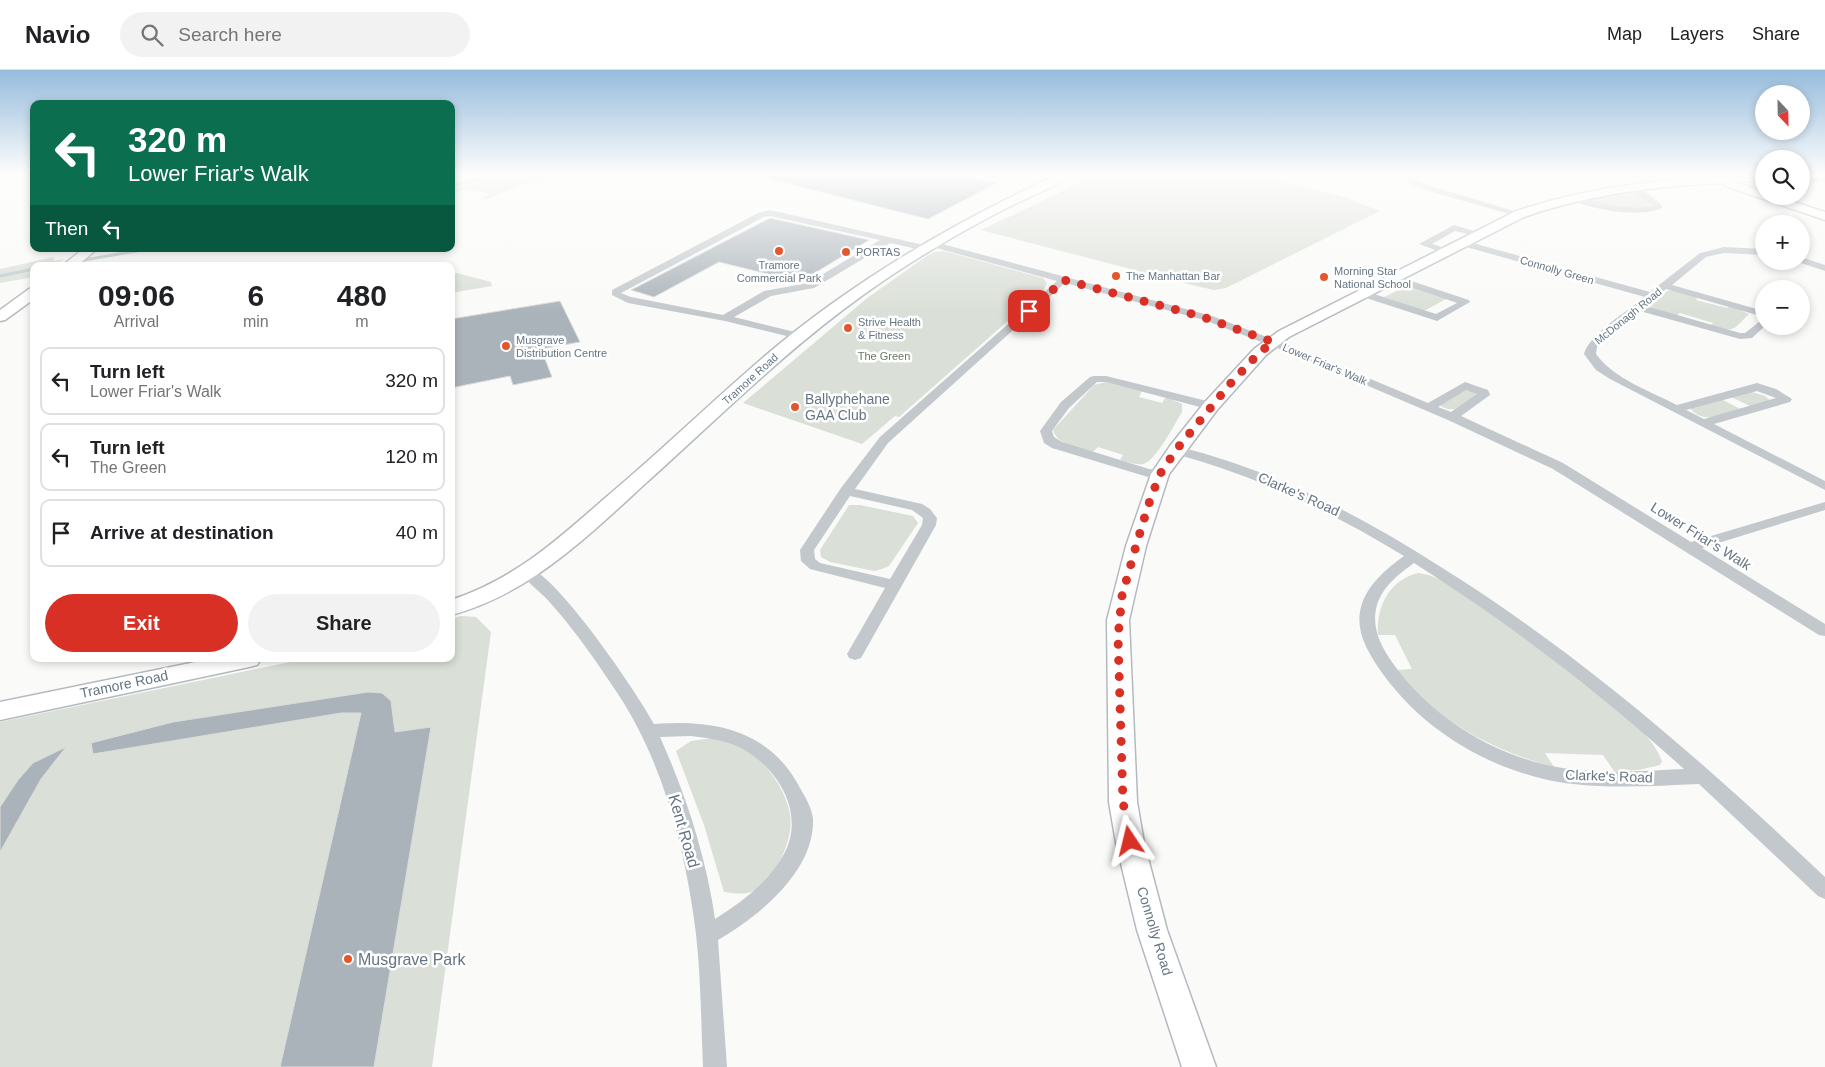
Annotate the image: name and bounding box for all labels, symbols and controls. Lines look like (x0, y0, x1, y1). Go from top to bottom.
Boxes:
search box (120, 12, 470, 57)
text: Navio (25, 21, 90, 48)
icon: search (138, 21, 166, 49)
text: Search here (178, 24, 282, 45)
text: Map (1607, 24, 1642, 44)
text: Layers (1670, 24, 1724, 44)
text: Share (1752, 24, 1800, 44)
north arrow (1755, 85, 1810, 140)
map controls (1755, 85, 1810, 335)
icon: left (45, 120, 110, 185)
text: 320 m (128, 120, 227, 159)
button: search (1755, 150, 1810, 205)
text: Lower Friar's Walk (128, 161, 309, 186)
icon: left (98, 215, 126, 243)
button: + (1755, 215, 1810, 270)
text: Then (45, 218, 88, 239)
marker: Tramore Commercial Park (773, 245, 785, 257)
marker: PORTAS (840, 246, 852, 258)
place label: PORTAS (856, 246, 900, 258)
street label: Connolly Green (1519, 254, 1595, 286)
place label: Tramore Commercial Park (737, 259, 822, 284)
place label: Morning Star National School (1334, 265, 1411, 290)
marker: The Manhattan Bar (1110, 270, 1122, 282)
place label: The Manhattan Bar (1126, 270, 1221, 282)
marker: Morning Star National School (1318, 271, 1330, 283)
text: 09:06 (98, 279, 175, 312)
text: 6 (247, 279, 264, 312)
text: 480 (337, 279, 387, 312)
button: − (1755, 280, 1810, 335)
street label: McDonagh Road (1592, 285, 1664, 347)
pin (1008, 290, 1050, 332)
icon: arrive (1015, 297, 1043, 325)
text: Arrival (114, 313, 159, 330)
text: min (243, 313, 269, 330)
text: m (355, 313, 368, 330)
place label: Strive Health & Fitness (858, 316, 921, 341)
marker: Strive Health & Fitness (842, 322, 854, 334)
place label: Musgrave Distribution Centre (516, 334, 607, 359)
marker: Musgrave Distribution Centre (500, 340, 512, 352)
street label: Lower Friar's Walk (1281, 341, 1369, 387)
park label: The Green (858, 350, 910, 362)
street label: Tramore Road (720, 351, 780, 407)
text: Turn left (90, 361, 165, 382)
icon: left (47, 367, 75, 395)
text: 320 m (385, 370, 438, 391)
text: Lower Friar's Walk (90, 383, 221, 400)
place label: Ballyphehane GAA Club (805, 391, 890, 423)
marker: Ballyphehane GAA Club (789, 401, 801, 413)
text: Turn left (90, 437, 165, 458)
icon: left (47, 443, 75, 471)
text: 120 m (385, 446, 438, 467)
text: The Green (90, 459, 166, 476)
street label: Clarke's Road (1256, 469, 1342, 519)
street label: Lower Friar's Walk (1648, 499, 1755, 574)
icon: arrive (47, 519, 75, 547)
text: Arrive at destination (90, 522, 274, 543)
text: 40 m (396, 522, 438, 543)
button: Exit (45, 594, 238, 652)
button: Share (248, 594, 440, 652)
street label: Tramore Road (78, 667, 170, 701)
street label: Clarke's Road (1565, 766, 1653, 786)
street label: Kent Road (665, 792, 703, 870)
position arrow (1103, 814, 1155, 866)
street label: Connolly Road (1134, 885, 1176, 977)
place label: Musgrave Park (358, 951, 467, 968)
marker: Musgrave Park (342, 953, 354, 965)

